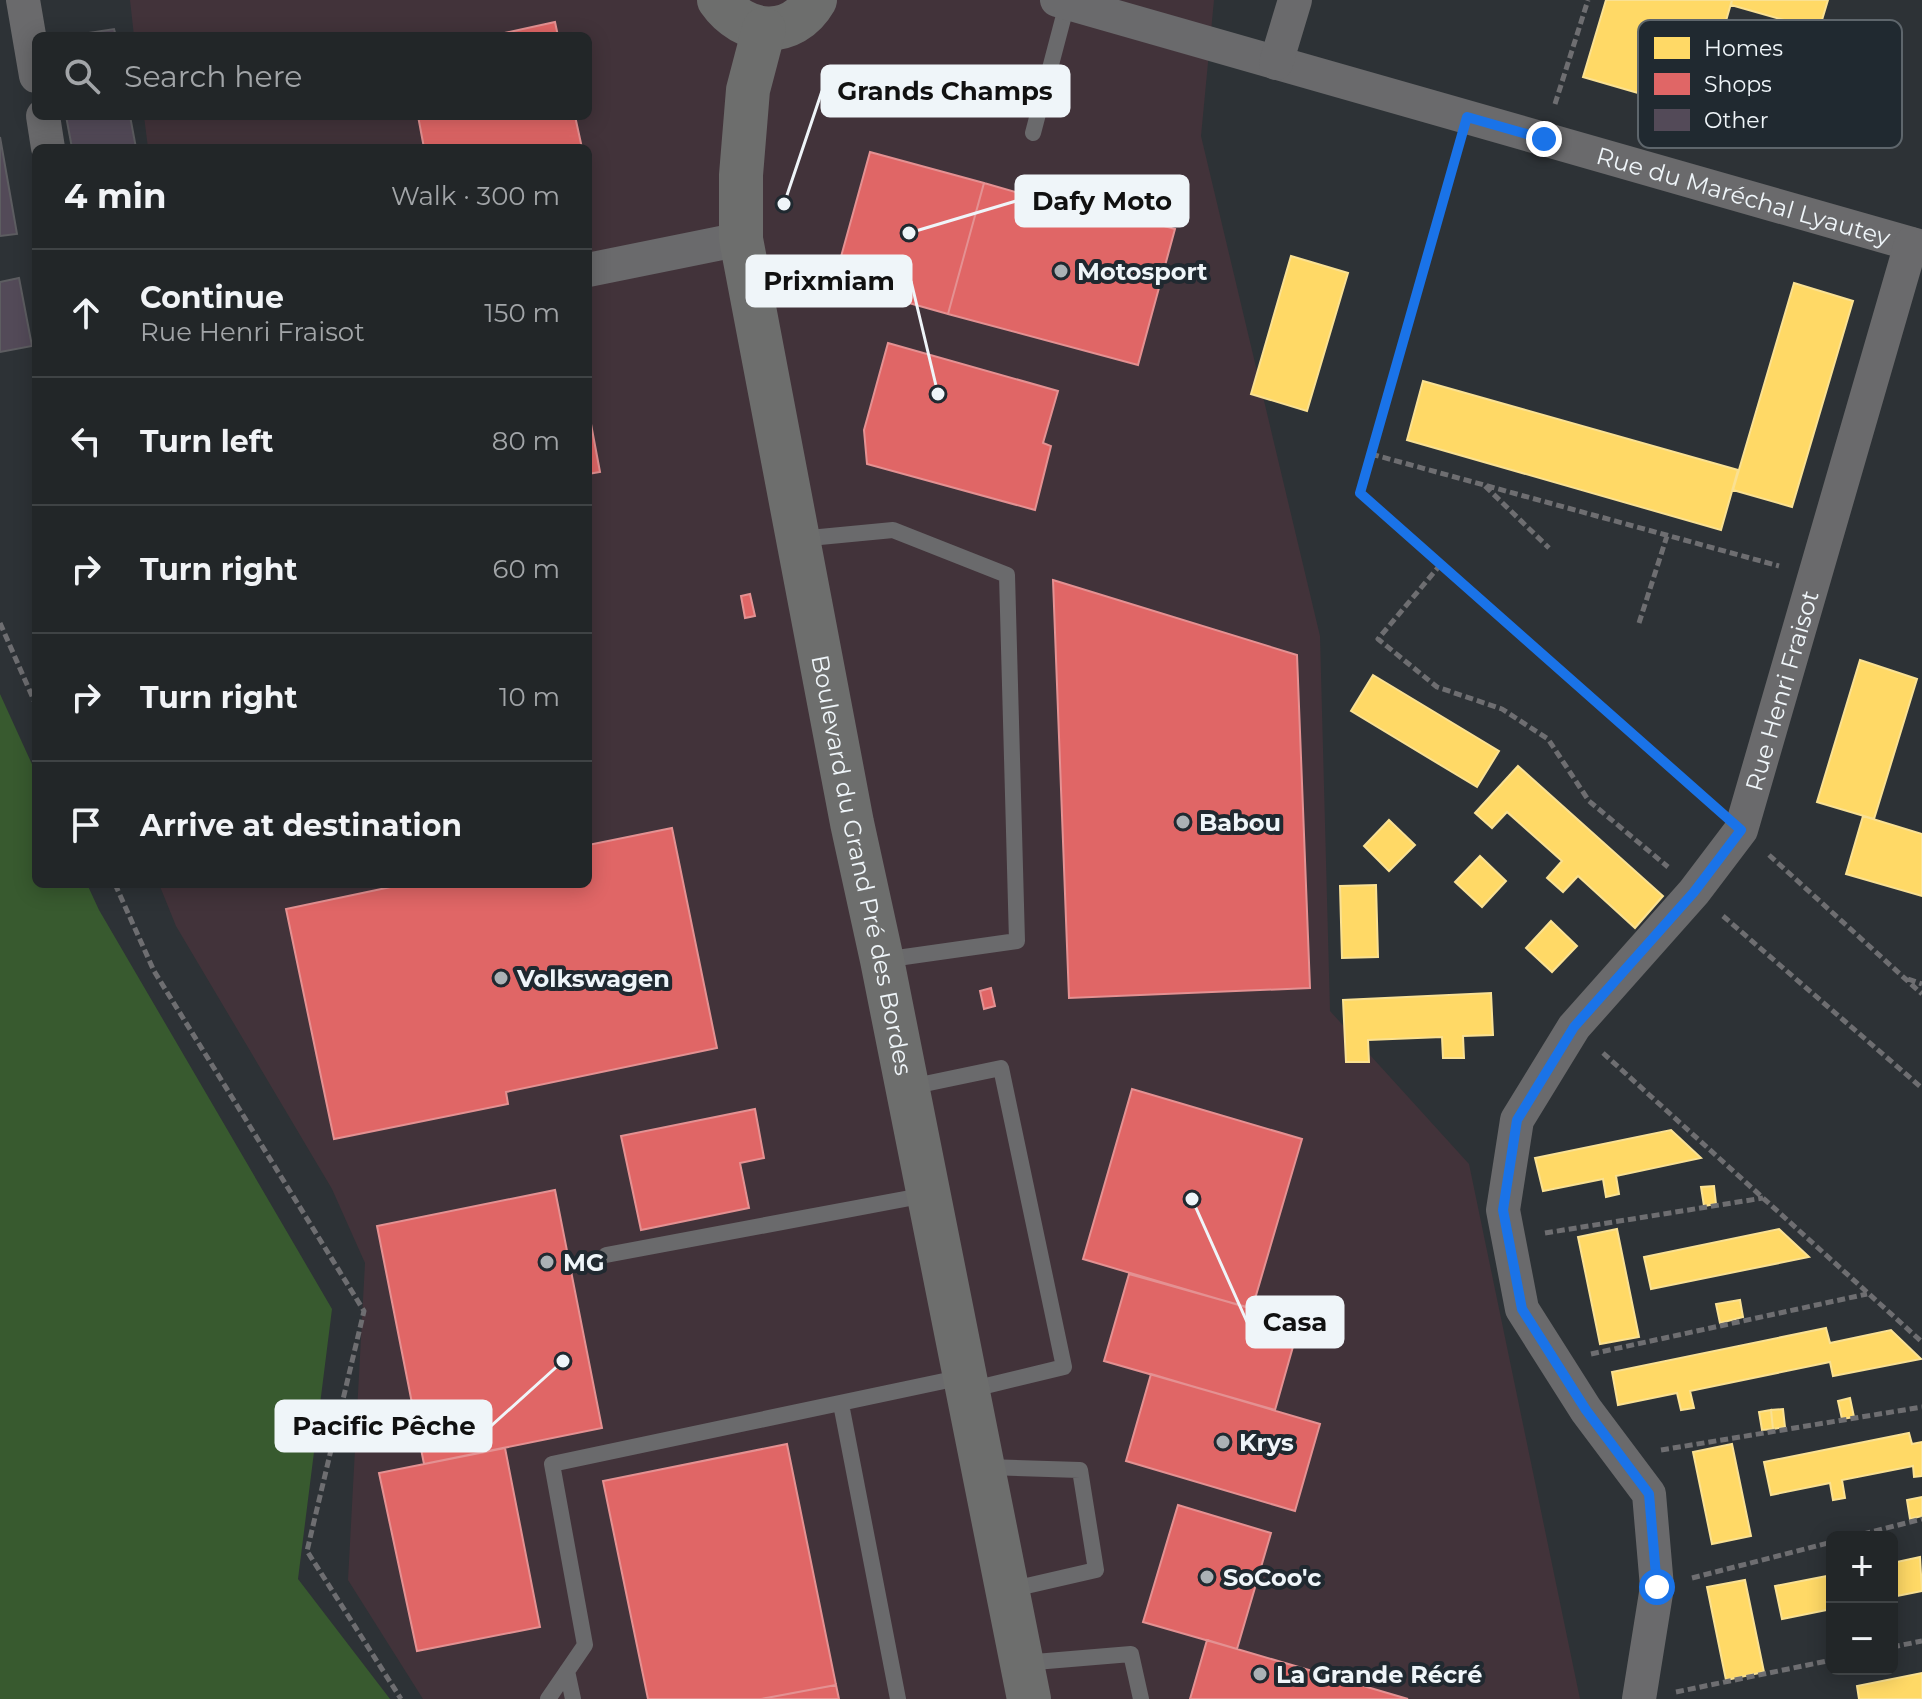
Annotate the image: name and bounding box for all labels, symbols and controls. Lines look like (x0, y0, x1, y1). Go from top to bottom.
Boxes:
legend (1638, 20, 1902, 148)
search box (32, 32, 592, 120)
text: Homes (1704, 35, 1783, 62)
icon: search (60, 54, 104, 98)
text: Search here (124, 58, 302, 95)
callout: Grands Champs (822, 66, 1069, 116)
text: Shops (1704, 71, 1772, 98)
text: Grands Champs (837, 75, 1053, 107)
text: Other (1704, 107, 1768, 134)
route end (1526, 121, 1562, 157)
street label: Rue du Maréchal Lyautey (1593, 140, 1894, 252)
text: 4 min (64, 175, 166, 217)
callout: Dafy Moto (1016, 176, 1188, 226)
text: Walk · 300 m (391, 180, 560, 212)
text: Dafy Moto (1032, 185, 1172, 217)
callout: Prixmiam (747, 256, 911, 306)
place label: Motosport (1077, 257, 1208, 286)
marker: Motosport (1052, 262, 1070, 280)
text: Prixmiam (763, 265, 895, 297)
text: Continue (140, 279, 284, 316)
icon: ahead (64, 291, 108, 335)
text: 150 m (484, 297, 560, 329)
text: Rue Henri Fraisot (140, 316, 365, 348)
icon: left (64, 419, 108, 463)
text: Turn left (140, 423, 273, 460)
text: 80 m (492, 425, 560, 457)
icon: right (64, 547, 108, 591)
text: Turn right (140, 551, 297, 588)
text: 60 m (493, 553, 560, 585)
street label: Rue Henri Fraisot (1739, 587, 1824, 794)
street label: Boulevard du Grand Pré des Bordes (806, 652, 919, 1078)
icon: right (64, 675, 108, 719)
text: Turn right (140, 679, 297, 716)
text: 10 m (499, 681, 560, 713)
icon: arrive (64, 803, 108, 847)
text: Arrive at destination (140, 807, 462, 844)
place label: Babou (1199, 808, 1281, 837)
marker: Babou (1174, 813, 1192, 831)
place label: Volkswagen (516, 964, 670, 993)
marker: Volkswagen (492, 969, 510, 987)
place label: MG (563, 1248, 604, 1277)
marker: MG (538, 1253, 556, 1271)
callout: Casa (1247, 1297, 1343, 1347)
text: Casa (1263, 1306, 1327, 1338)
callout: Pacific Pêche (276, 1401, 491, 1451)
text: Pacific Pêche (292, 1410, 476, 1442)
place label: Krys (1239, 1428, 1294, 1457)
marker: Krys (1214, 1433, 1232, 1451)
map controls (1826, 1531, 1898, 1675)
button: + (1826, 1531, 1898, 1603)
place label: SoCoo'c (1223, 1563, 1321, 1592)
marker: SoCoo'c (1198, 1568, 1216, 1586)
route start (1639, 1569, 1675, 1605)
button: − (1826, 1603, 1898, 1675)
place label: La Grande Récré (1276, 1660, 1482, 1689)
marker: La Grande Récré (1251, 1665, 1269, 1683)

